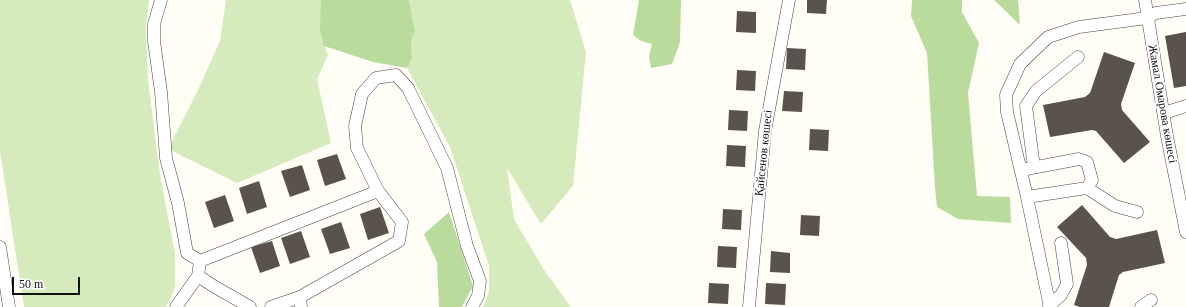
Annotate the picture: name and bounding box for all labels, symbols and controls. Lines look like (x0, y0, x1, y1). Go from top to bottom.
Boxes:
street label: Жамал Омарова көшесі (1144, 43, 1180, 165)
street label: Қайсенов көшесі (752, 109, 776, 197)
scale bar (14, 269, 82, 295)
text: 50 m (19, 277, 43, 291)

